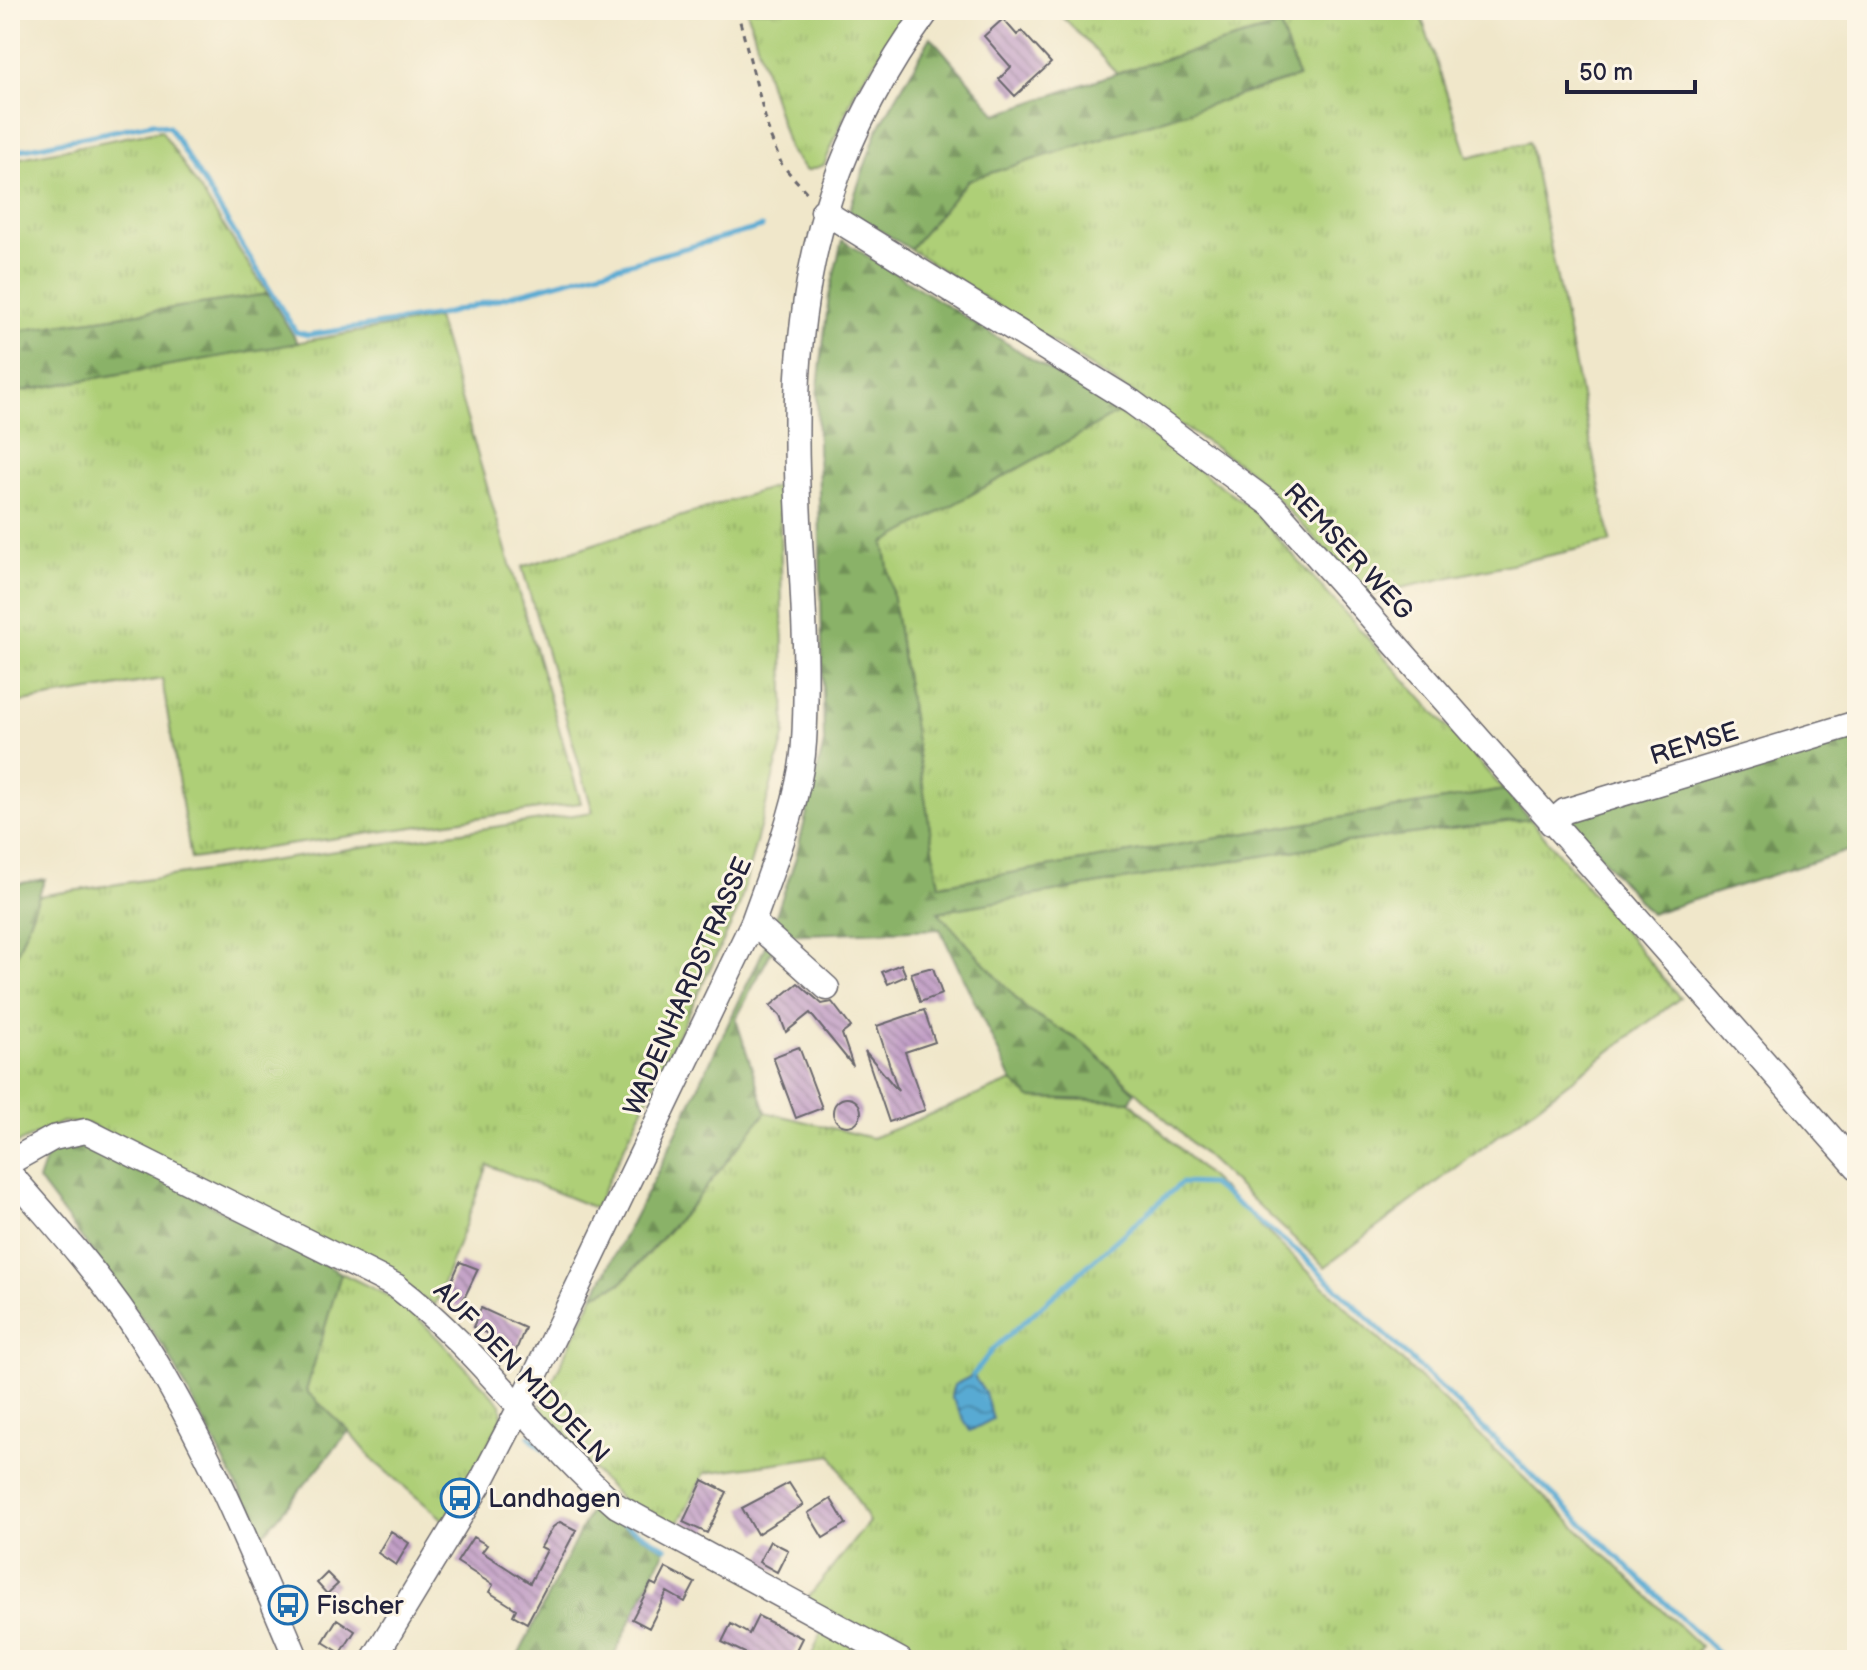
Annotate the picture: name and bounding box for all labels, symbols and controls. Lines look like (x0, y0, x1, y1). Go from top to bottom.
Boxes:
scale bar (1567, 44, 1695, 94)
text: 50 m (1579, 58, 1633, 87)
street label: REMSER WEG (1277, 477, 1419, 627)
street label: REMSE (1646, 716, 1742, 773)
street label: WADENHARDSTRASSE (617, 853, 759, 1121)
street label: AUF DEN MIDDELN (427, 1276, 615, 1470)
bus stop icon: Landhagen (439, 1477, 481, 1519)
place label: Landhagen (488, 1484, 621, 1515)
bus stop icon: Fischer (267, 1584, 309, 1626)
place label: Fischer (316, 1591, 404, 1622)

